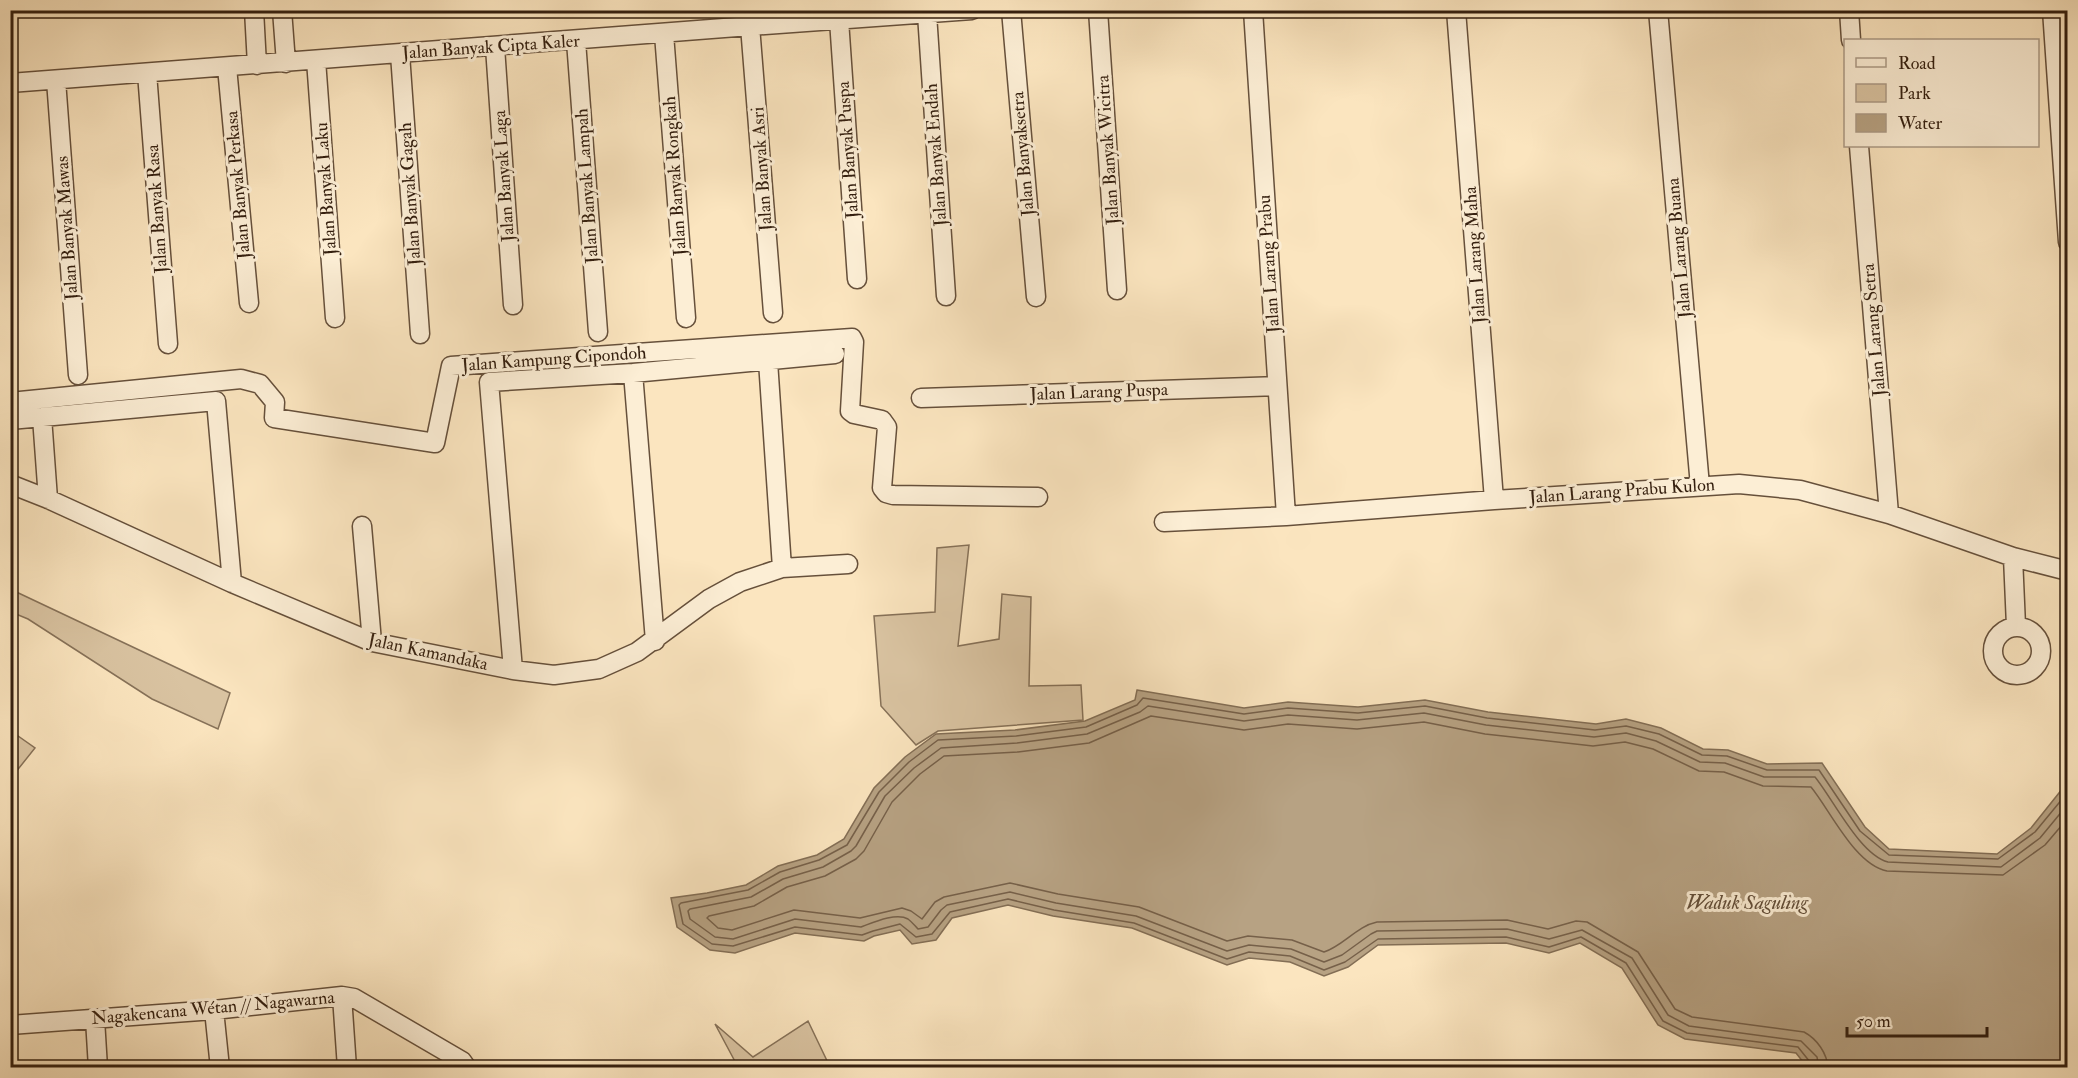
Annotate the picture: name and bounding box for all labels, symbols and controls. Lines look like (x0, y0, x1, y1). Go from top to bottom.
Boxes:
street label: Jalan Banyak Cipta Kaler (400, 29, 581, 65)
legend (1844, 39, 2039, 147)
text: Road (1898, 52, 1936, 75)
street label: Jalan Banyak Wicitra (1091, 74, 1125, 227)
street label: Jalan Banyak Puspa (832, 80, 864, 221)
street label: Jalan Banyak Endah (919, 82, 953, 228)
text: Park (1898, 82, 1931, 105)
street label: Jalan Banyaksetra (1006, 90, 1040, 218)
street label: Jalan Banyak Rongkah (658, 95, 692, 258)
street label: Jalan Banyak Asri (746, 106, 778, 233)
street label: Jalan Banyak Lampah (570, 107, 604, 265)
street label: Jalan Banyak Perkasa (220, 109, 256, 261)
street label: Jalan Banyak Laga (488, 109, 520, 244)
text: Water (1897, 112, 1942, 135)
street label: Jalan Banyak Gagah (393, 121, 427, 267)
street label: Jalan Banyak Laku (310, 122, 342, 257)
street label: Jalan Banyak Rasa (141, 143, 173, 275)
street label: Jalan Banyak Mawas (50, 155, 84, 302)
street label: Jalan Larang Buana (1661, 176, 1697, 320)
street label: Jalan Larang Maha (1459, 185, 1491, 325)
street label: Jalan Larang Prabu (1253, 194, 1285, 335)
street label: Jalan Larang Setra (1857, 262, 1891, 398)
street label: Jalan Kampung Cipondoh (460, 341, 648, 377)
street label: Jalan Larang Puspa (1028, 378, 1169, 406)
street label: Jalan Larang Prabu Kulon (1527, 473, 1716, 509)
street label: Jalan Kamandaka (365, 628, 491, 676)
water label: Waduk Saguling (1686, 890, 1810, 915)
street label: Nagakencana Wétan // Nagawarna (90, 986, 336, 1030)
scale bar (1847, 1000, 1986, 1038)
text: 50 m (1856, 1010, 1891, 1033)

